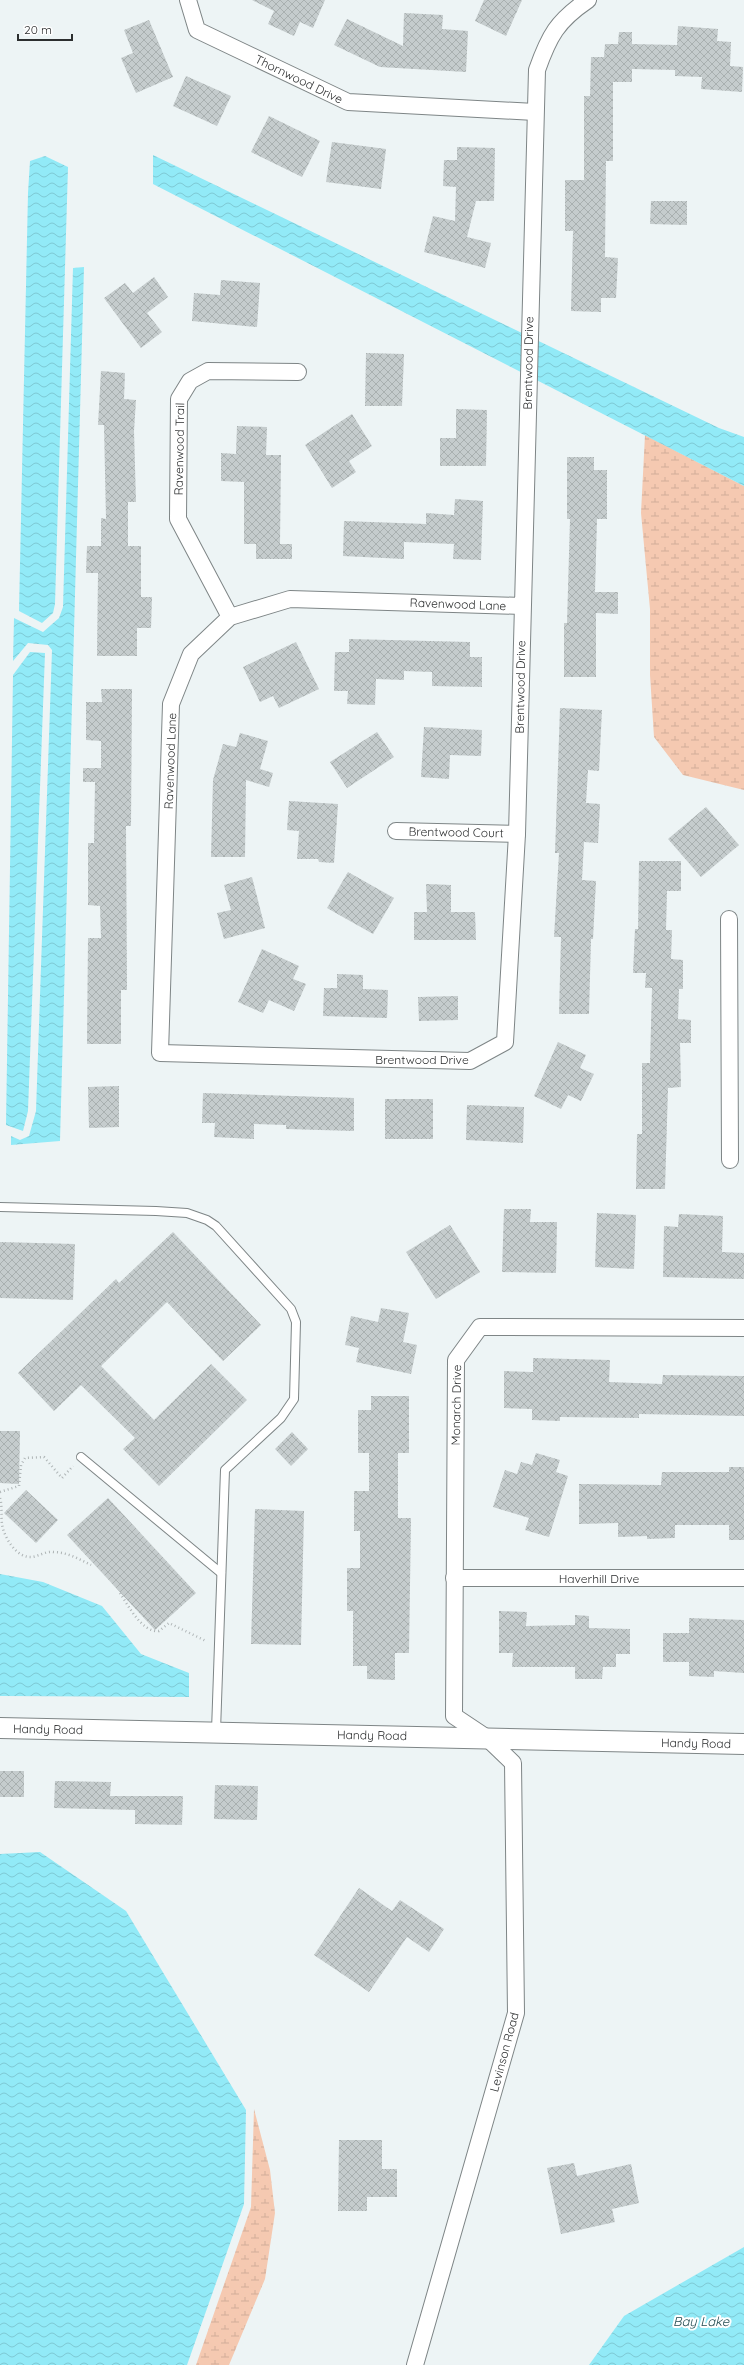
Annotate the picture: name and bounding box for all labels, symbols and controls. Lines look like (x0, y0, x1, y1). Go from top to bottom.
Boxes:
scale bar (18, 16, 72, 42)
text: 20 m (24, 22, 52, 37)
street label: Thornwood Drive (253, 51, 346, 107)
street label: Brentwood Drive (520, 316, 536, 410)
street label: Ravenwood Trail (171, 402, 187, 496)
street label: Ravenwood Lane (409, 595, 507, 613)
street label: Brentwood Drive (512, 640, 528, 734)
street label: Ravenwood Lane (161, 712, 179, 810)
street label: Brentwood Court (408, 824, 504, 840)
street label: Brentwood Drive (375, 1052, 469, 1067)
street label: Monarch Drive (448, 1364, 464, 1446)
street label: Haverhill Drive (559, 1571, 639, 1586)
street label: Handy Road (13, 1721, 83, 1737)
street label: Handy Road (337, 1727, 407, 1743)
street label: Handy Road (661, 1735, 731, 1751)
street label: Levinson Road (486, 2011, 522, 2093)
water label: Bay Lake (673, 2313, 730, 2329)

